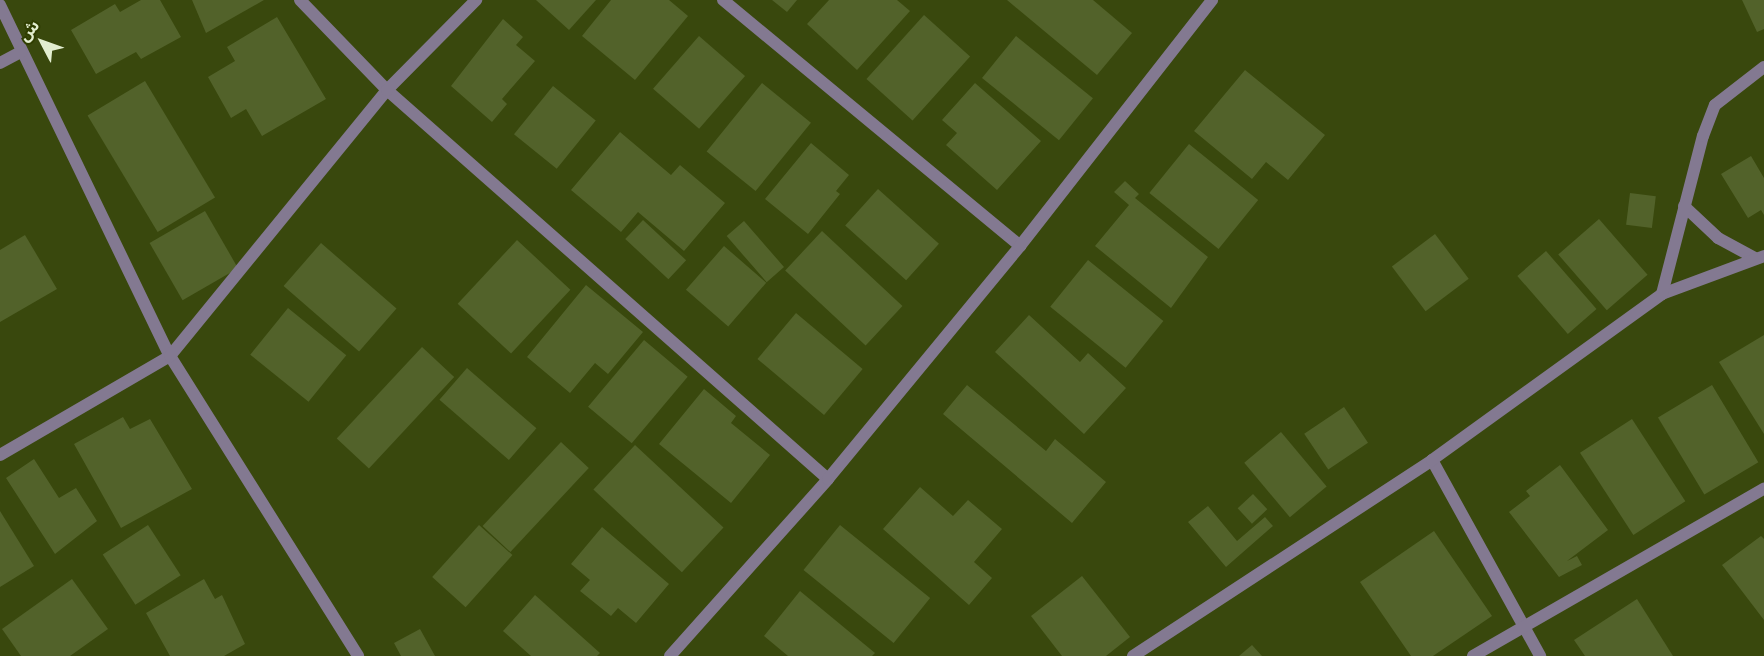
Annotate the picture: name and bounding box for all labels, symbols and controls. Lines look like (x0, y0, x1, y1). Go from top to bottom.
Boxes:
north arrow (12, 12, 72, 72)
text: ش (14, 15, 43, 45)

